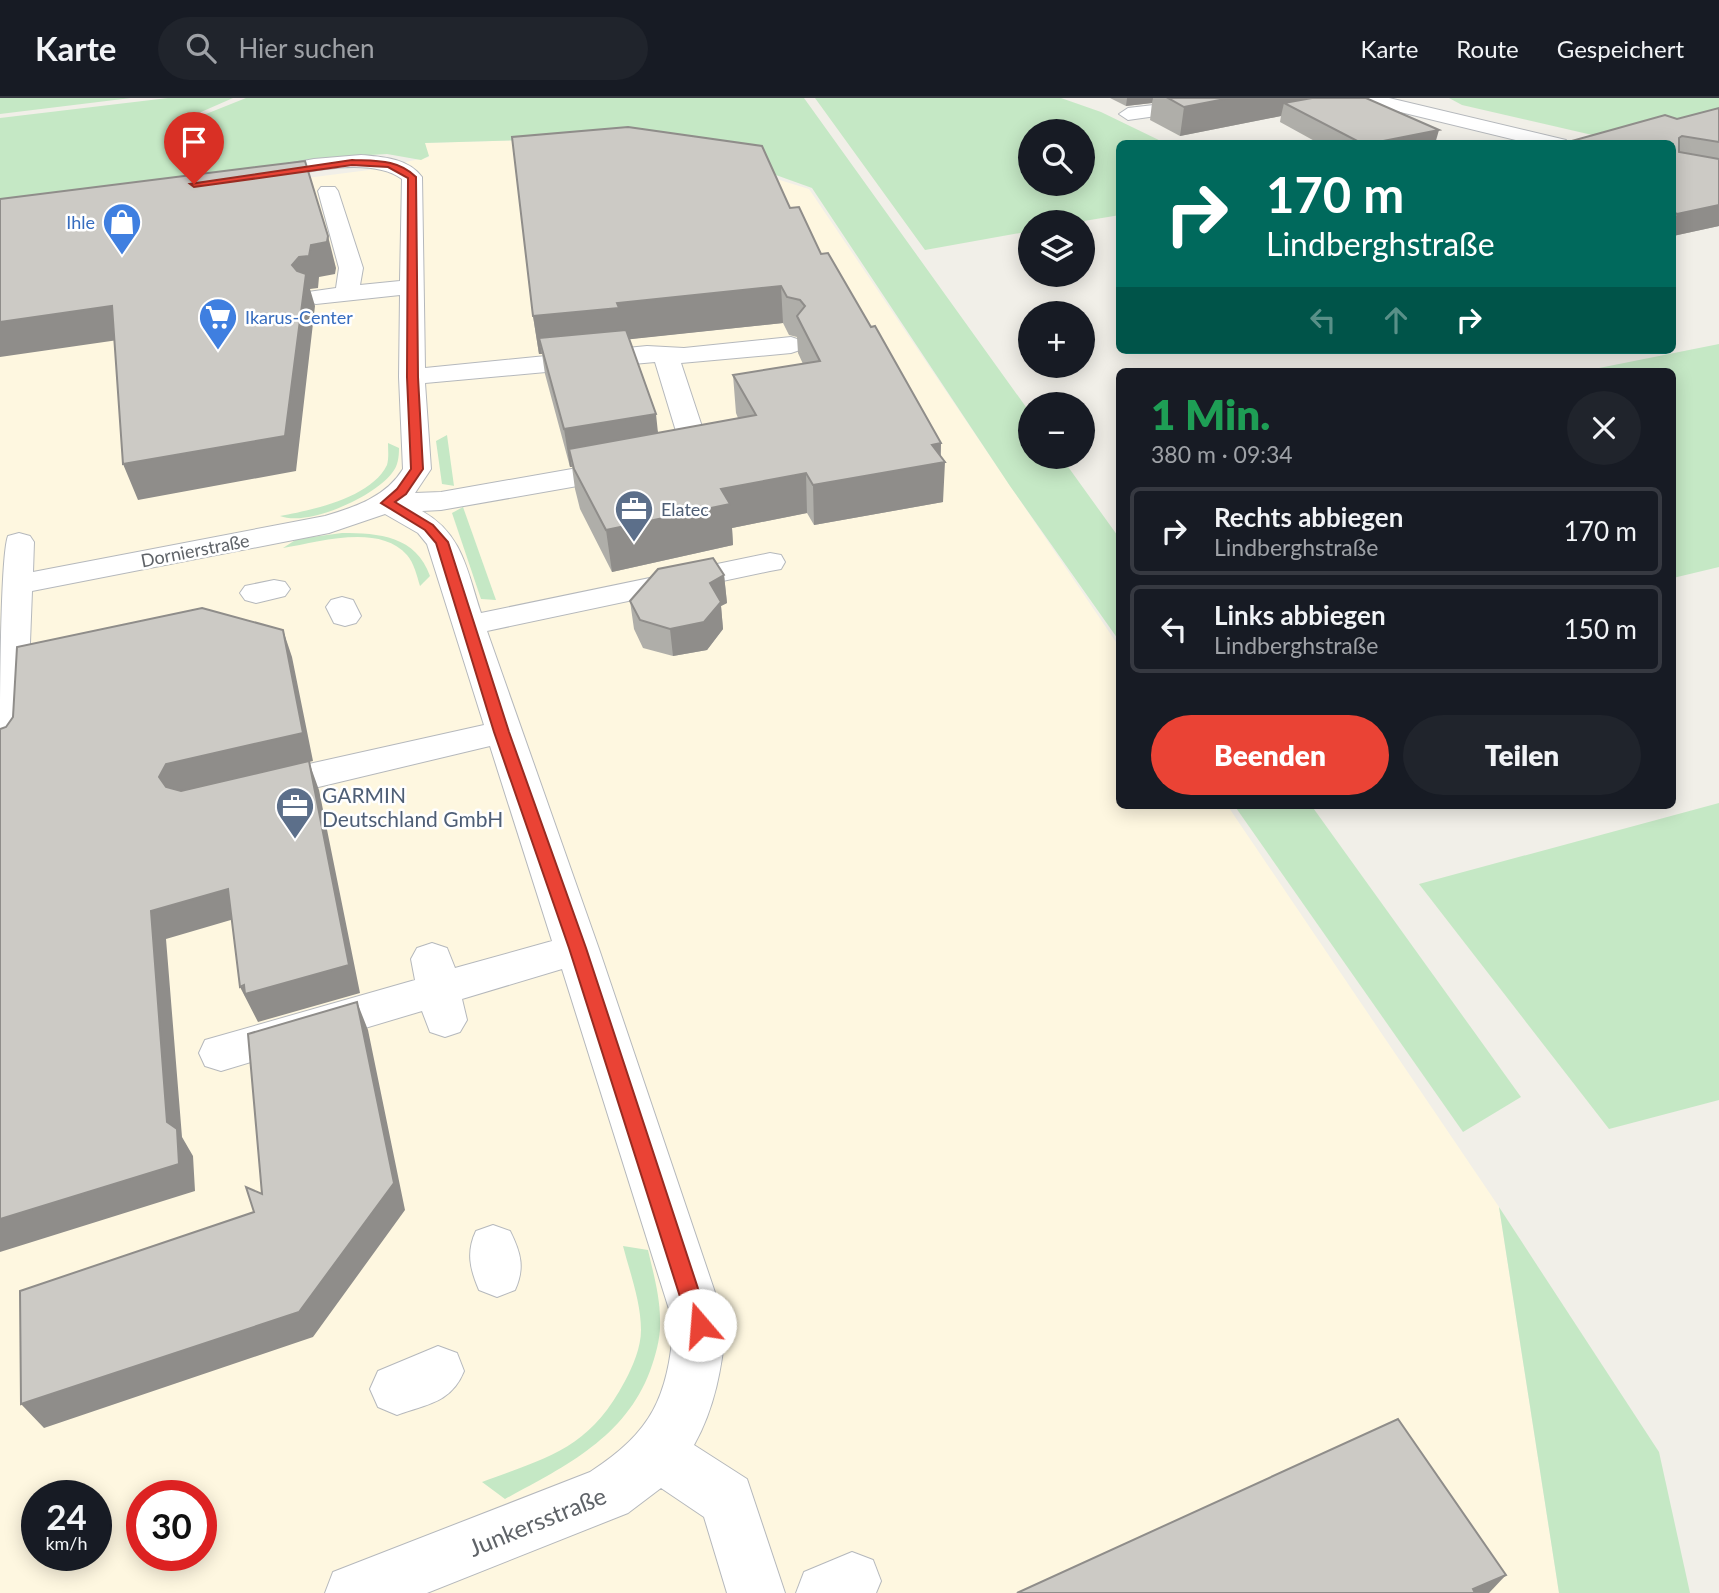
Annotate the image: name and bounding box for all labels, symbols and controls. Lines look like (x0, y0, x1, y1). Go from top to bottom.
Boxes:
search box (158, 17, 648, 80)
text: Karte (35, 28, 116, 68)
icon: search (182, 29, 220, 67)
text: Hier suchen (238, 32, 375, 64)
text: Karte (1361, 34, 1418, 63)
text: Route (1456, 34, 1519, 63)
text: Gespeichert (1557, 34, 1684, 63)
pin (164, 112, 224, 184)
map controls (1018, 119, 1095, 469)
button: search (1018, 119, 1095, 196)
icon: arrive (175, 123, 213, 161)
text: 170 m (1266, 165, 1404, 223)
icon: right (1151, 168, 1242, 259)
shop icon: Ihle (101, 201, 143, 256)
button: layers (1018, 210, 1095, 287)
place label: Ihle (66, 211, 95, 233)
text: Lindberghstraße (1266, 224, 1495, 263)
supermarket icon: Ikarus-Center (197, 296, 239, 351)
button: + (1018, 301, 1095, 378)
icon: left (1304, 301, 1342, 339)
icon: ahead (1377, 301, 1415, 339)
icon: right (1450, 301, 1488, 339)
place label: Ikarus-Center (245, 306, 353, 328)
text: 1 Min. (1151, 389, 1270, 439)
button: close (1567, 391, 1641, 465)
button: − (1018, 392, 1095, 469)
text: 380 m · 09:34 (1151, 440, 1293, 468)
office icon: Elatec (613, 488, 655, 543)
place label: Elatec (661, 498, 709, 520)
text: Rechts abbiegen (1214, 501, 1403, 533)
icon: right (1155, 512, 1193, 550)
text: 170 m (1564, 515, 1637, 547)
street label: Dornierstraße (139, 529, 251, 571)
text: Lindberghstraße (1214, 533, 1378, 561)
text: Links abbiegen (1214, 599, 1386, 631)
icon: left (1155, 610, 1193, 648)
text: 150 m (1564, 613, 1637, 645)
text: Lindberghstraße (1214, 631, 1378, 659)
button: Beenden (1151, 715, 1389, 795)
button: Teilen (1403, 715, 1641, 795)
place label: GARMIN Deutschland GmbH (322, 782, 503, 831)
office icon: GARMIN Deutschland GmbH (274, 785, 316, 840)
position arrow (663, 1288, 737, 1362)
speed limit sign: 30 (126, 1480, 217, 1571)
street label: Junkersstraße (464, 1480, 610, 1562)
text: 24 (46, 1495, 87, 1537)
text: km/h (45, 1532, 88, 1554)

